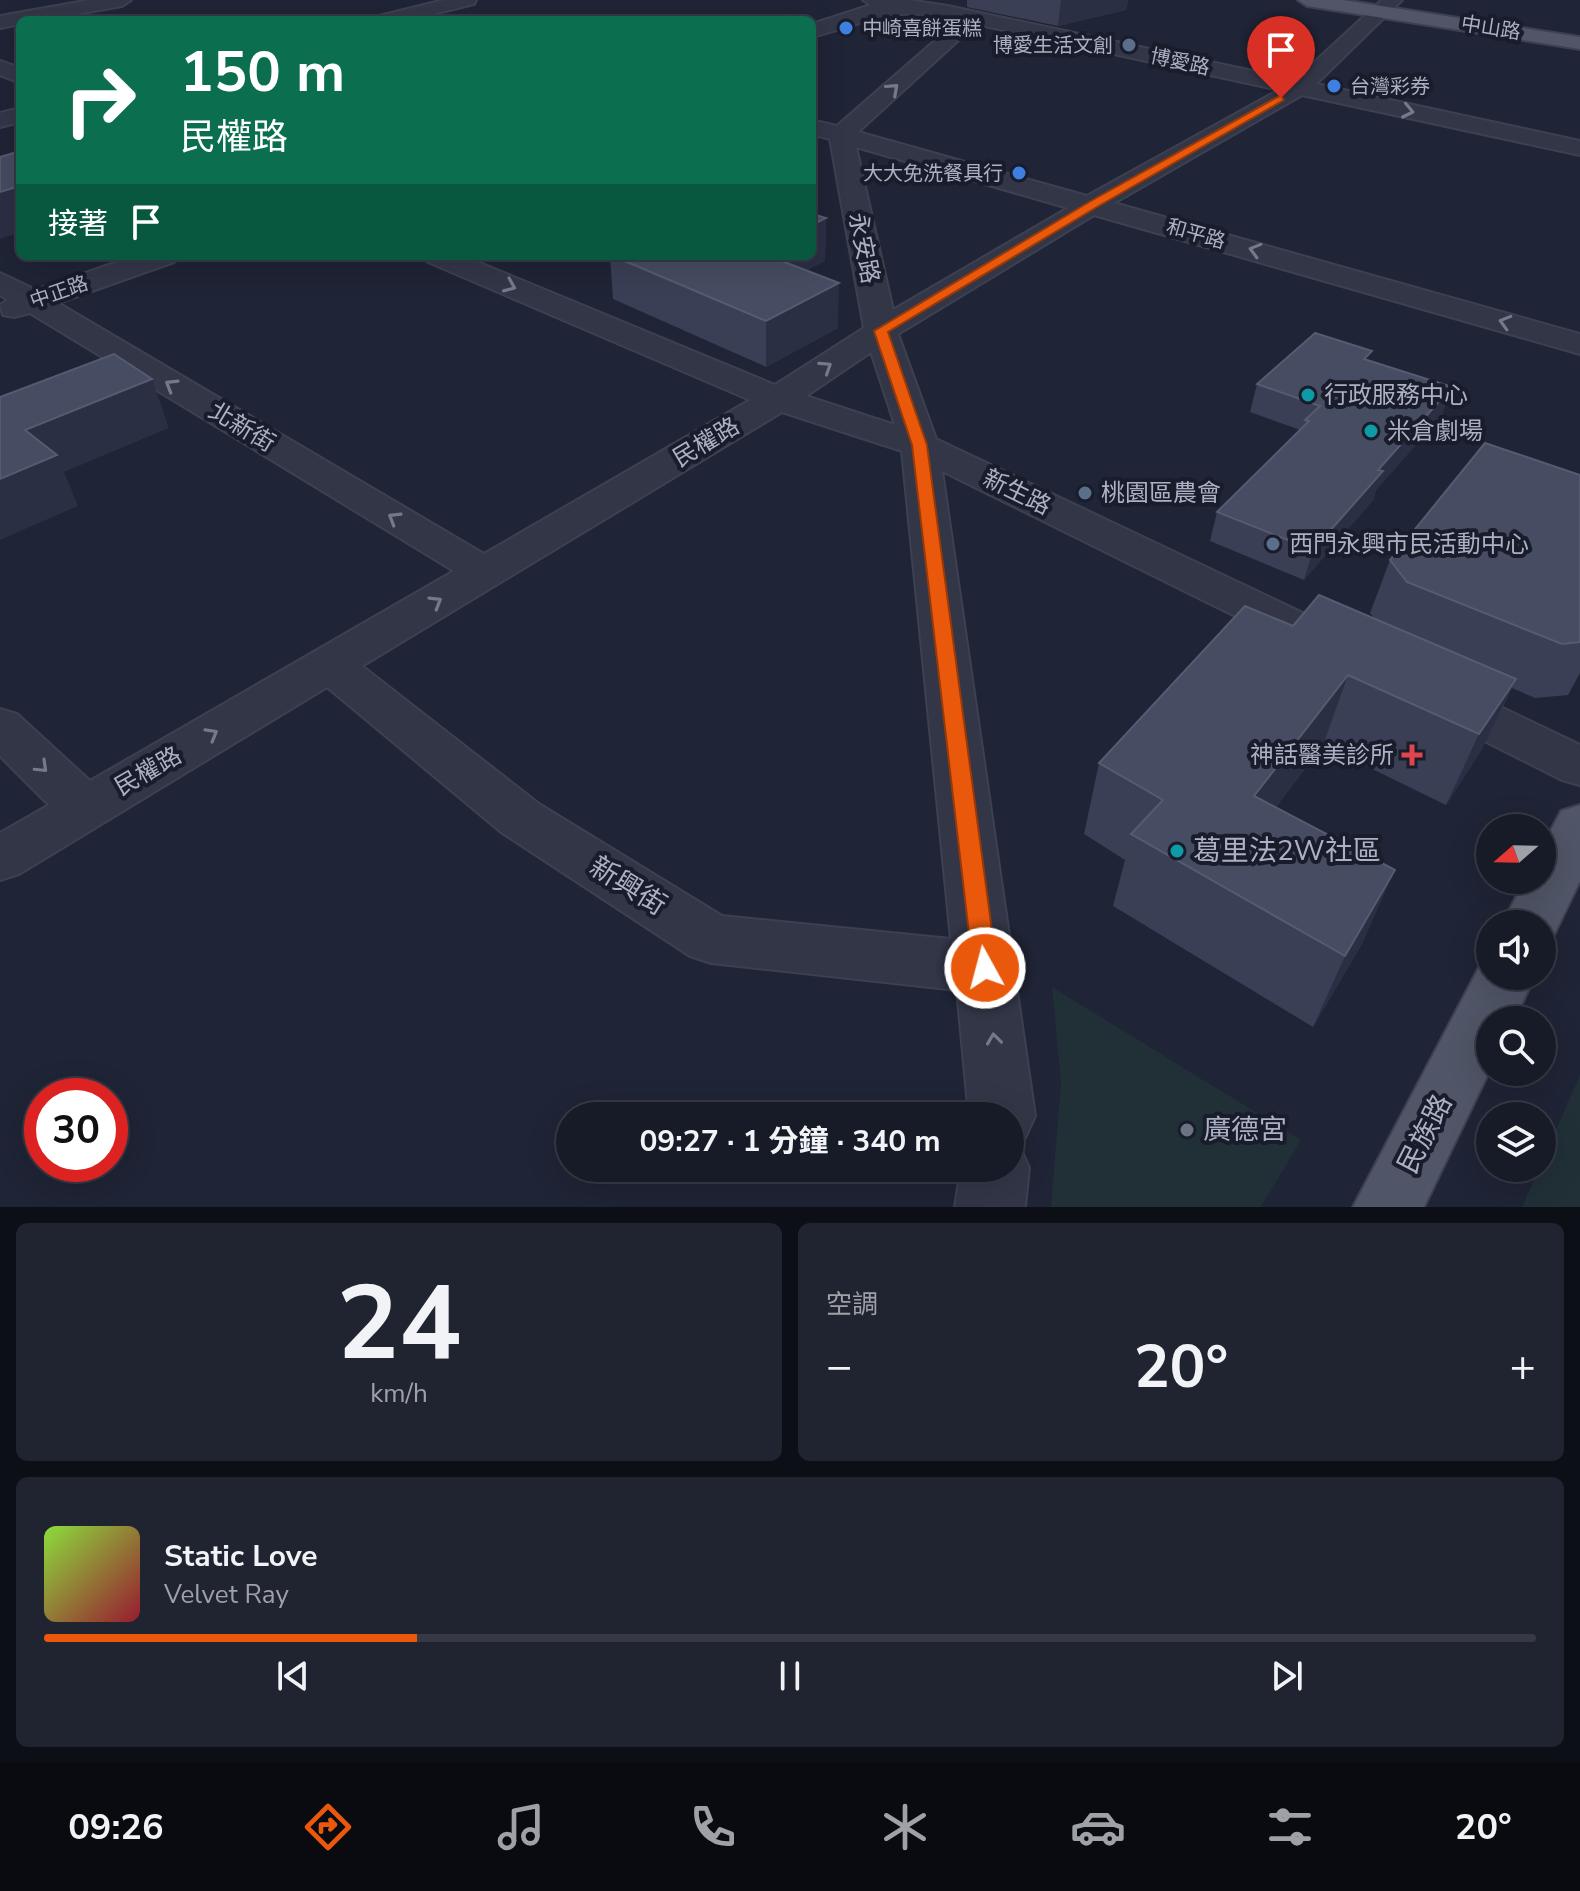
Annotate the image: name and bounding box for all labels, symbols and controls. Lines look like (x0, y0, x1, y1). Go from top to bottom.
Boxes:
street label: 中山路 (1459, 10, 1523, 46)
place label: 中崎喜餅蛋糕 (862, 15, 982, 42)
pin (1247, 16, 1315, 98)
marker: 中崎喜餅蛋糕 (837, 19, 855, 37)
icon: arrive (1259, 28, 1303, 72)
place label: 博愛生活文創 (993, 32, 1113, 59)
text: 150 m (180, 34, 345, 111)
marker: 博愛生活文創 (1120, 36, 1138, 54)
street label: 博愛路 (1148, 43, 1212, 81)
icon: right (48, 48, 152, 152)
place label: 台灣彩券 (1350, 73, 1430, 100)
marker: 台灣彩券 (1325, 77, 1343, 95)
one-way arrow (884, 84, 899, 99)
one-way arrow (1400, 102, 1414, 119)
text: 民權路 (180, 113, 288, 162)
place label: 大大免洗餐具行 (863, 160, 1003, 187)
marker: 大大免洗餐具行 (1010, 164, 1028, 182)
icon: arrive (124, 200, 168, 244)
text: 接著 (48, 204, 108, 245)
street label: 永安路 (841, 210, 887, 286)
street label: 和平路 (1163, 213, 1229, 255)
one-way arrow (1249, 243, 1263, 260)
street label: 中正路 (26, 269, 92, 315)
one-way arrow (502, 277, 516, 293)
one-way arrow (1499, 314, 1513, 331)
one-way arrow (818, 361, 832, 376)
one-way arrow (165, 379, 180, 395)
place label: 行政服務中心 (1324, 379, 1468, 411)
marker: 行政服務中心 (1299, 386, 1317, 404)
street label: 北新街 (203, 395, 281, 459)
street label: 民權路 (667, 410, 745, 474)
place label: 米倉劇場 (1387, 415, 1483, 447)
marker: 米倉劇場 (1362, 422, 1380, 440)
street label: 新生路 (978, 462, 1056, 522)
place label: 桃園區農會 (1101, 477, 1221, 509)
marker: 桃園區農會 (1076, 484, 1094, 502)
one-way arrow (388, 512, 403, 528)
place label: 西門永興市民活動中心 (1289, 528, 1529, 560)
marker: 西門永興市民活動中心 (1264, 535, 1282, 553)
one-way arrow (427, 596, 442, 611)
one-way arrow (203, 728, 218, 743)
street label: 民權路 (109, 739, 187, 803)
place label: 神話醫美診所 (1250, 739, 1394, 771)
marker: 神話醫美診所 (1401, 744, 1423, 766)
one-way arrow (33, 758, 48, 772)
north arrow (1476, 814, 1556, 894)
map controls (1476, 814, 1556, 1182)
place label: 葛里法2W社區 (1193, 832, 1381, 870)
marker: 葛里法2W社區 (1168, 842, 1186, 860)
street label: 新興街 (582, 848, 674, 924)
button: sound (1476, 910, 1556, 990)
position arrow (943, 926, 1027, 1010)
button: search (1476, 1006, 1556, 1086)
one-way arrow (986, 1032, 1003, 1046)
speed limit sign: 30 (24, 1078, 128, 1182)
street label: 民族路 (1389, 1088, 1461, 1180)
button: layers (1476, 1102, 1556, 1182)
place label: 廣德宮 (1203, 1111, 1287, 1149)
text: 09:27 · 1 分鐘 · 340 m (639, 1121, 941, 1162)
marker: 廣德宮 (1178, 1121, 1196, 1139)
text: 24 (337, 1253, 461, 1395)
text: 空調 (826, 1287, 878, 1322)
text: 20° (1134, 1326, 1228, 1408)
text: − (826, 1337, 852, 1397)
text: + (1510, 1337, 1536, 1397)
text: km/h (370, 1376, 428, 1411)
text: Static Love (164, 1536, 318, 1577)
text: Velvet Ray (164, 1577, 289, 1612)
icon: previous (271, 1654, 315, 1698)
icon: pause (768, 1654, 812, 1698)
icon: next (1265, 1654, 1309, 1698)
icon: directions (300, 1799, 356, 1855)
icon: music (493, 1799, 549, 1855)
icon: phone (685, 1799, 741, 1855)
icon: climate (877, 1799, 933, 1855)
icon: car (1070, 1799, 1126, 1855)
icon: filters (1262, 1799, 1318, 1855)
text: 09:26 (68, 1803, 164, 1852)
text: 20° (1455, 1803, 1512, 1852)

